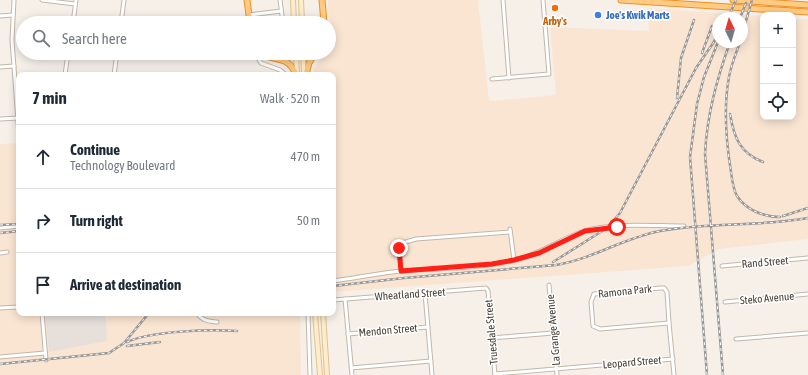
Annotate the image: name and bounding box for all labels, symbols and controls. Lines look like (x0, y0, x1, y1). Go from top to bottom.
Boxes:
marker: Arby's (550, 3, 560, 13)
place label: Joe's Kwik Marts (605, 9, 670, 21)
marker: Joe's Kwik Marts (593, 10, 603, 20)
north arrow (712, 12, 748, 48)
map controls (760, 12, 796, 120)
button: + (760, 12, 796, 48)
place label: Arby's (542, 15, 567, 27)
search box (16, 16, 336, 60)
icon: search (30, 27, 52, 49)
text: Search here (62, 30, 127, 47)
button: − (760, 48, 796, 84)
button: locate (760, 84, 796, 120)
text: 7 min (32, 88, 67, 108)
text: Walk · 520 m (260, 91, 320, 106)
text: Continue (70, 141, 120, 158)
icon: ahead (32, 146, 54, 168)
text: 470 m (291, 149, 320, 164)
text: Technology Boulevard (70, 158, 175, 173)
icon: right (32, 210, 54, 232)
text: Turn right (70, 212, 123, 229)
text: 50 m (297, 213, 320, 228)
route start (608, 218, 626, 236)
route end (390, 239, 408, 257)
street label: Rand Street (741, 254, 789, 270)
icon: arrive (32, 274, 54, 296)
text: Arrive at destination (70, 276, 181, 293)
street label: Ramona Park (597, 282, 653, 300)
street label: Wheatland Street (374, 286, 446, 302)
street label: Steko Avenue (739, 290, 795, 306)
street label: La Grange Avenue (544, 294, 562, 366)
street label: Truesdale Street (482, 299, 500, 365)
street label: Mendon Street (358, 321, 418, 339)
street label: Leopard Street (602, 353, 662, 371)

